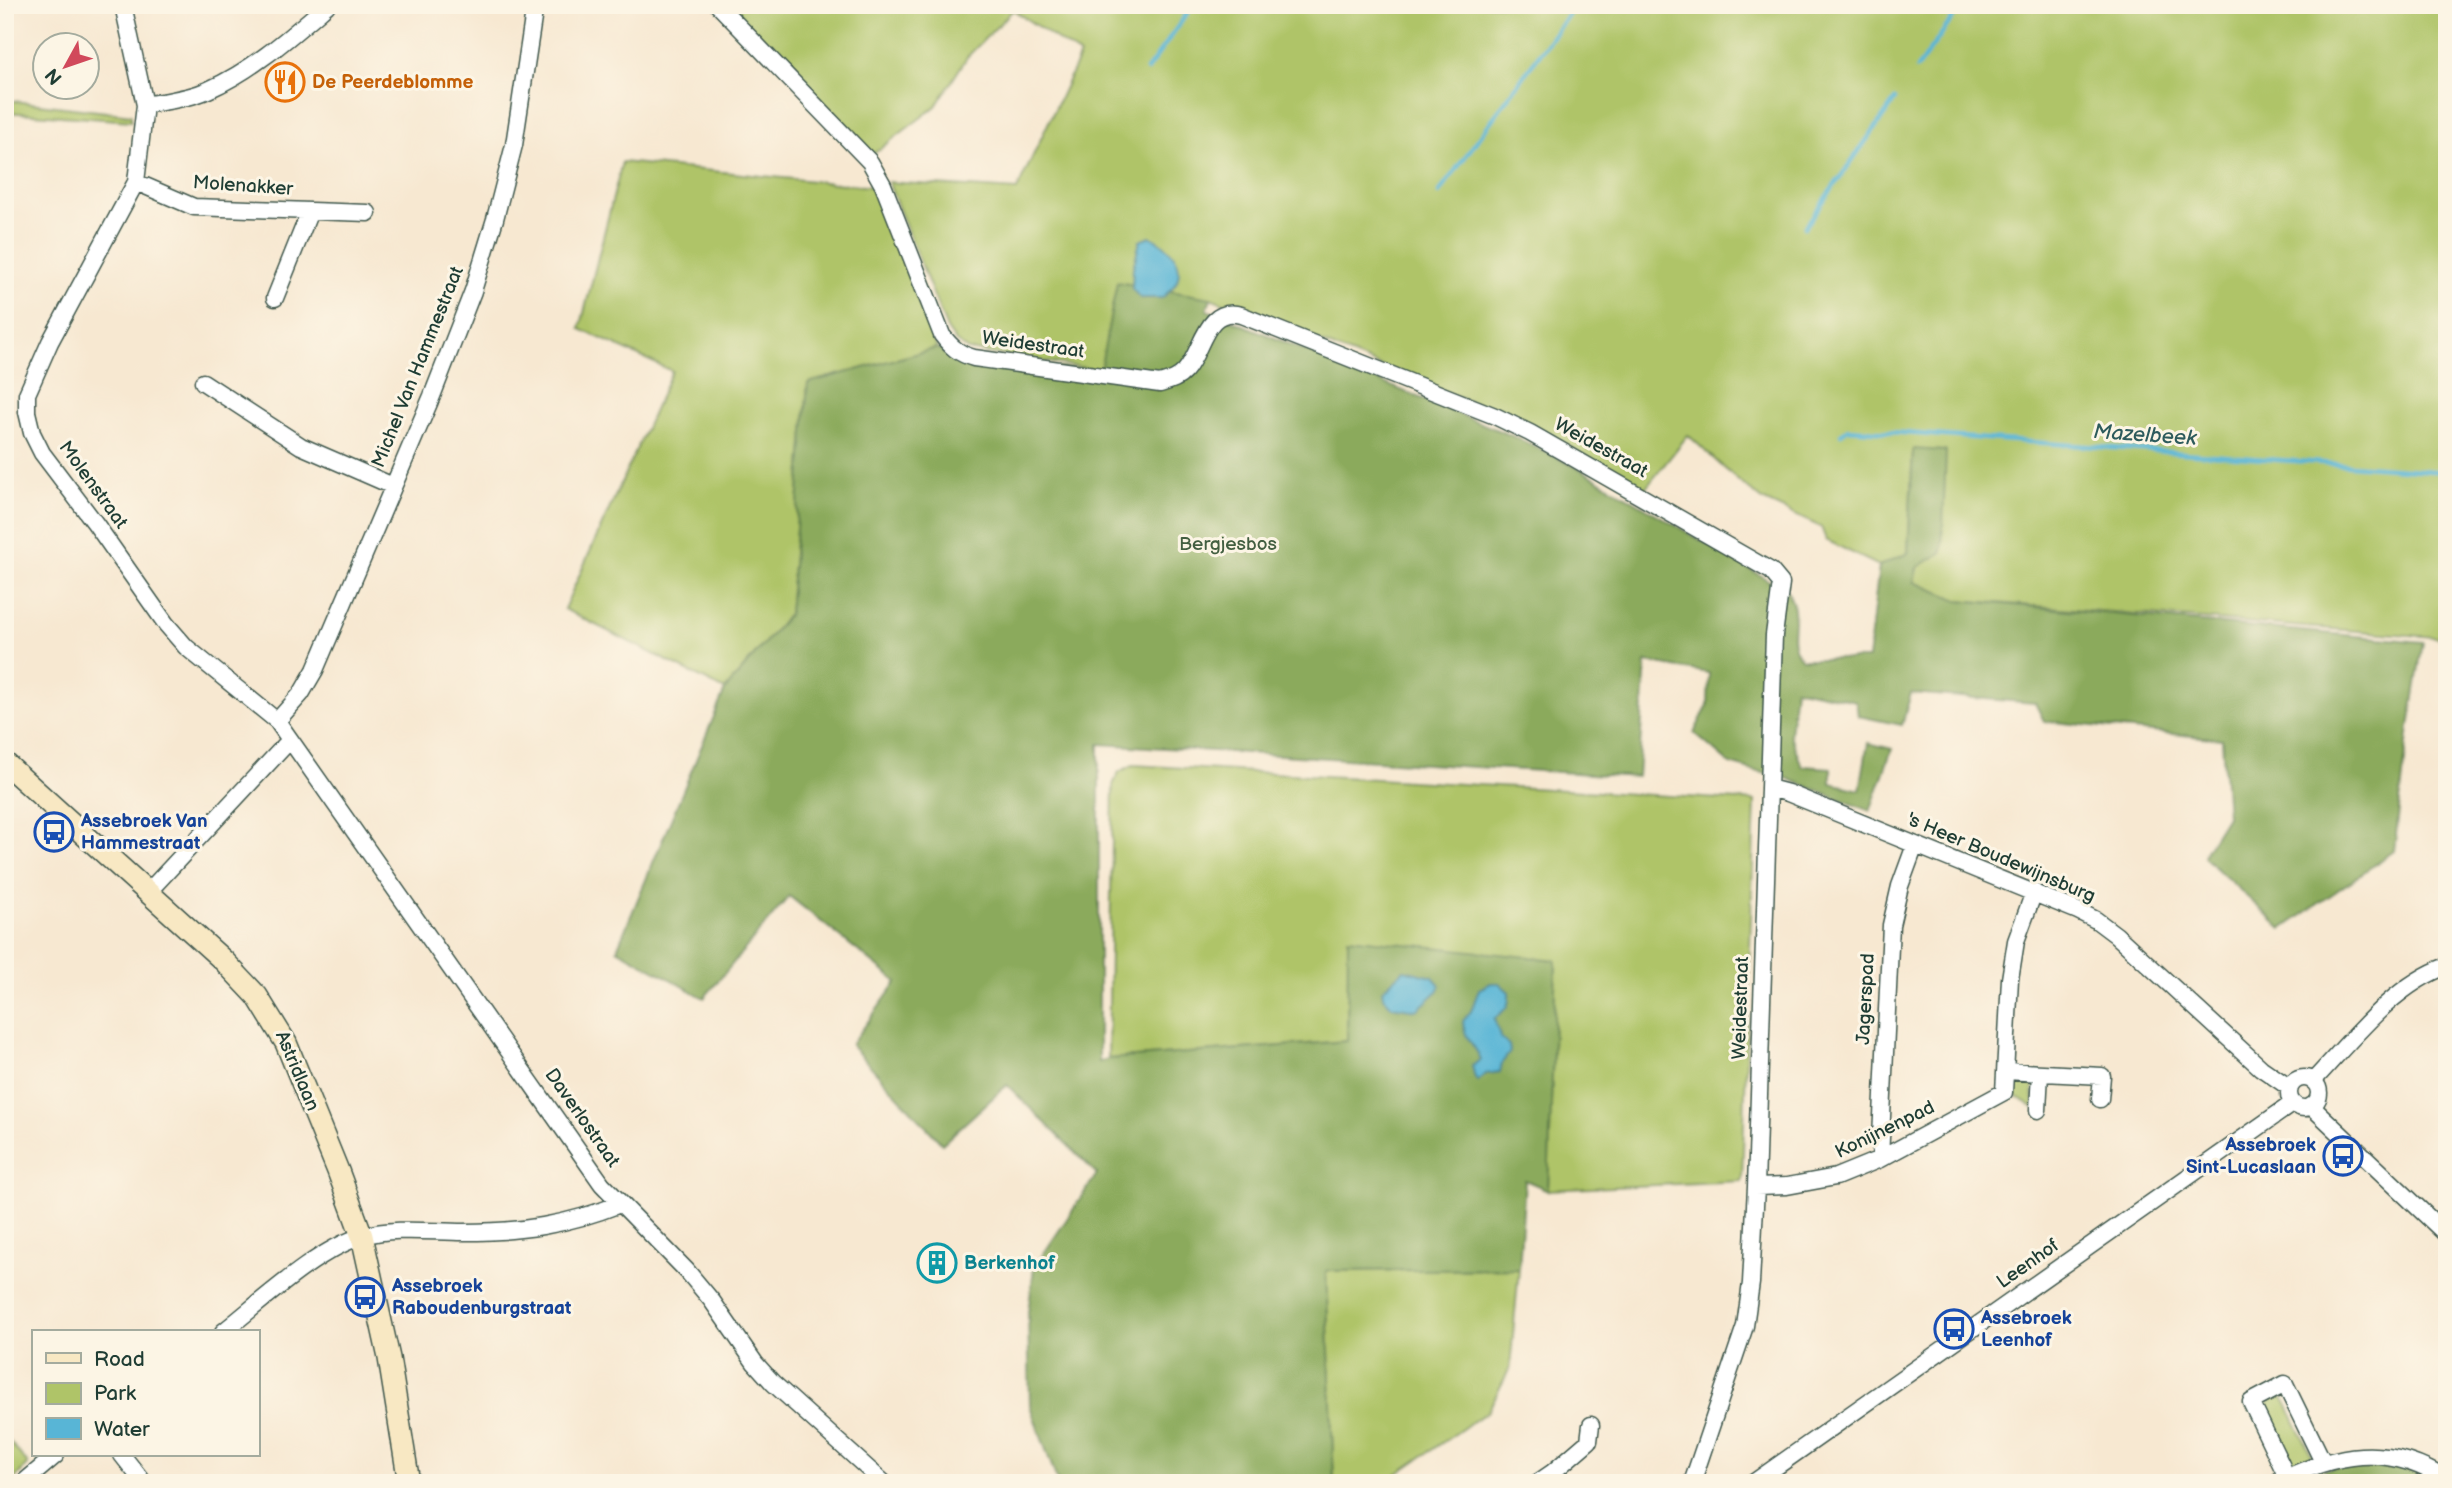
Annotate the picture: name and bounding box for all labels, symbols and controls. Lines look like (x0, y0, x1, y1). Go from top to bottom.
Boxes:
north arrow (32, 32, 102, 102)
restaurant icon: De Peerdeblomme (264, 61, 306, 103)
text: N (41, 63, 68, 89)
place label: De Peerdeblomme (312, 71, 473, 94)
street label: Molenakker (192, 171, 295, 201)
street label: Michel Van Hammestraat (367, 263, 469, 471)
street label: Weidestraat (980, 326, 1086, 364)
street label: Weidestraat (1550, 413, 1652, 483)
water label: Mazelbeek (2093, 419, 2198, 451)
street label: Molenstraat (54, 437, 132, 533)
park label: Bergjesbos (1179, 533, 1277, 556)
street label: 's Heer Boudewijnsburg (1903, 808, 2099, 908)
place label: Assebroek Van Hammestraat (80, 810, 208, 855)
bus stop icon: Assebroek Van Hammestraat (33, 811, 75, 853)
street label: Jagerspad (1852, 953, 1880, 1045)
street label: Weidestraat (1728, 956, 1754, 1060)
street label: Astridlaan (270, 1028, 324, 1114)
street label: Daverlostraat (540, 1064, 625, 1172)
street label: Konijnenpad (1831, 1096, 1939, 1164)
place label: Assebroek Sint-Lucaslaan (2186, 1134, 2316, 1179)
bus stop icon: Assebroek Sint-Lucaslaan (2322, 1135, 2364, 1177)
street label: Leenhof (1992, 1234, 2064, 1294)
building icon: Berkenhof (916, 1242, 958, 1284)
place label: Berkenhof (964, 1252, 1056, 1275)
place label: Assebroek Raboudenburgstraat (391, 1275, 572, 1320)
bus stop icon: Assebroek Raboudenburgstraat (344, 1276, 386, 1318)
place label: Assebroek Leenhof (1980, 1307, 2072, 1352)
bus stop icon: Assebroek Leenhof (1933, 1308, 1975, 1350)
legend (32, 1330, 259, 1456)
text: Road (94, 1347, 145, 1372)
text: Park (94, 1381, 137, 1406)
text: Water (94, 1417, 150, 1442)

